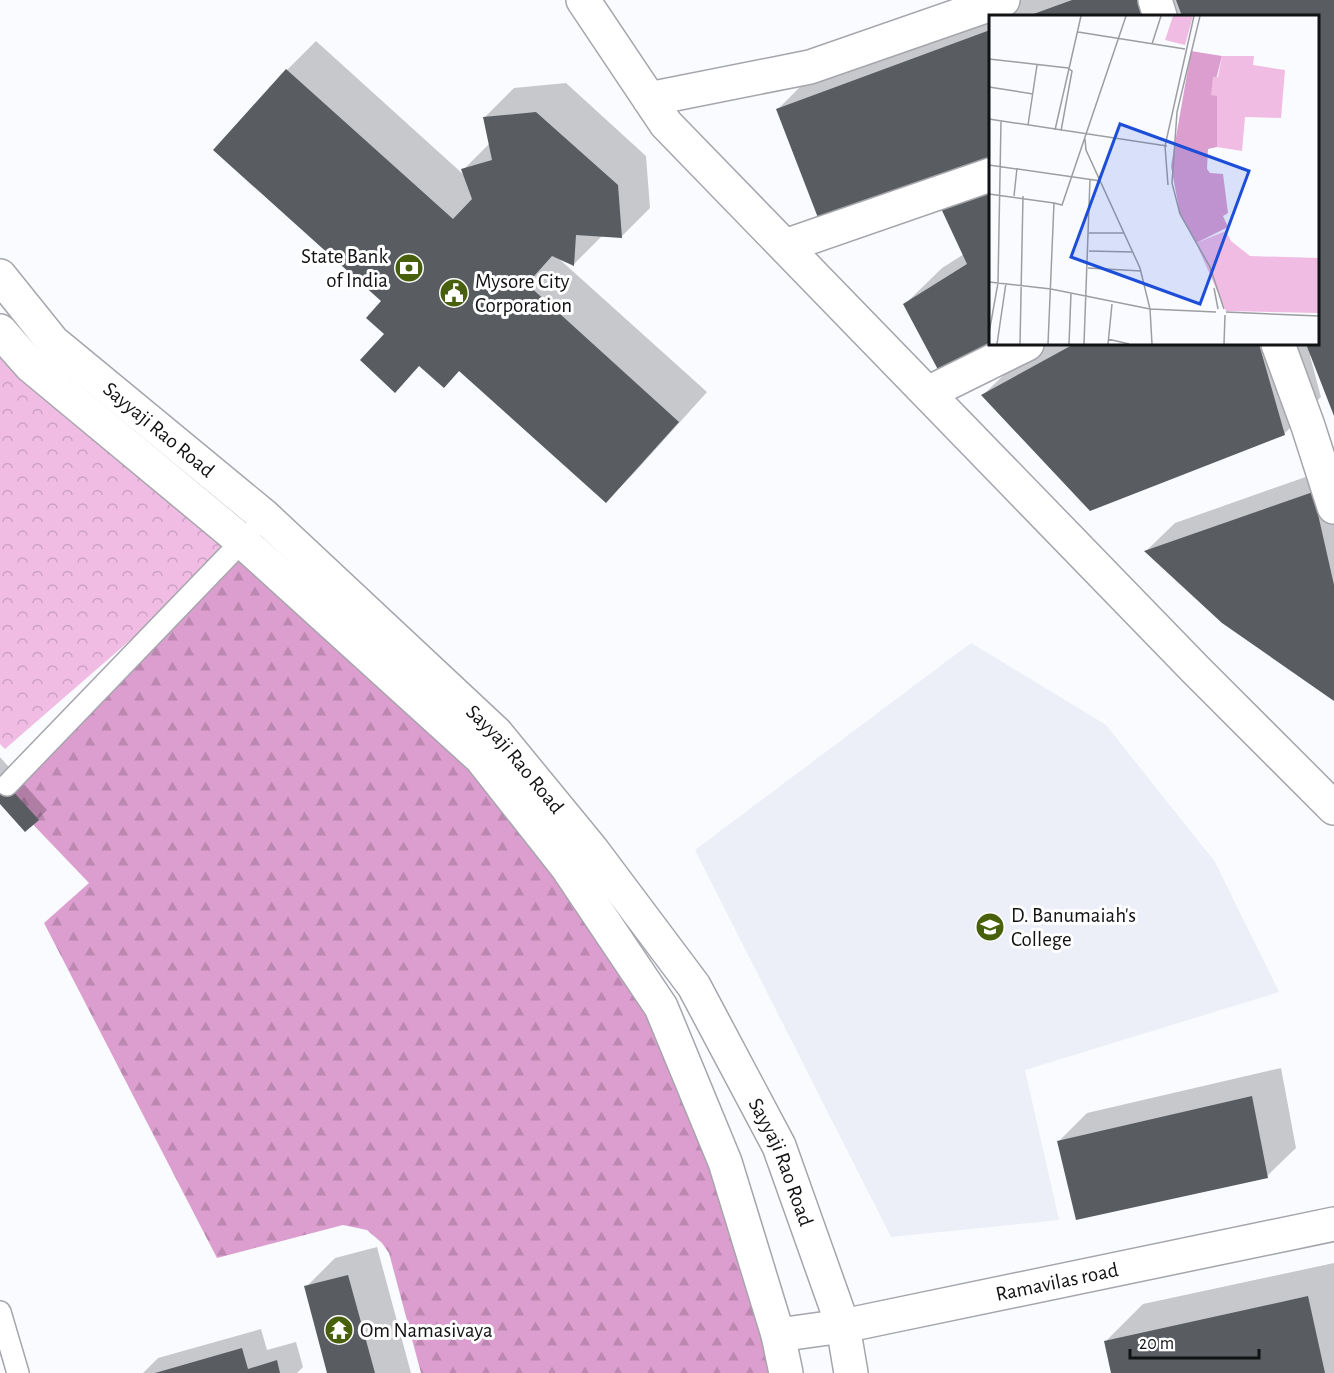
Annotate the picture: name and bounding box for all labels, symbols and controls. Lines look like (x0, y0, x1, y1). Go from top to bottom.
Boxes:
inset map (989, 15, 1319, 345)
place label: State Bank of India (301, 246, 388, 291)
bank icon: State Bank of India (393, 252, 425, 284)
place label: Mysore City Corporation (475, 271, 572, 316)
public building icon: Mysore City Corporation (438, 277, 470, 309)
street label: Sayyaji Rao Road (99, 378, 219, 481)
street label: Sayyaji Rao Road (462, 701, 568, 818)
place label: D. Banumaiah's College (1011, 905, 1136, 950)
school or university icon: D. Banumaiah's College (974, 911, 1006, 943)
street label: Sayyaji Rao Road (745, 1094, 817, 1229)
street label: Ramavilas road (994, 1259, 1120, 1305)
temple icon: Om Namasivaya (323, 1314, 355, 1346)
place label: Om Namasivaya (360, 1320, 493, 1341)
scale bar (1130, 1322, 1259, 1360)
text: 20 m (1139, 1335, 1174, 1353)

